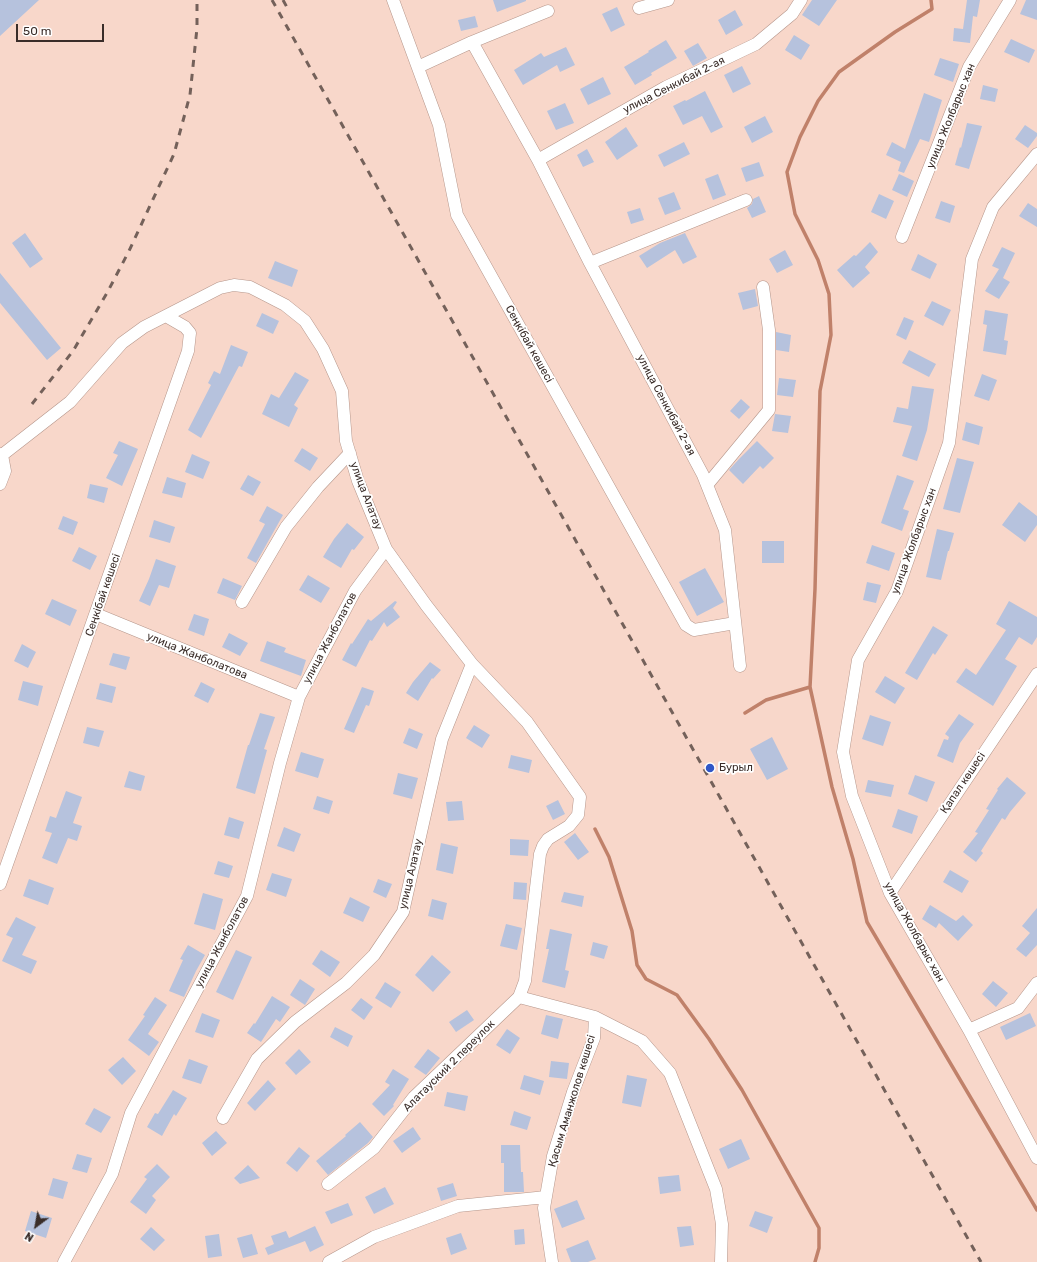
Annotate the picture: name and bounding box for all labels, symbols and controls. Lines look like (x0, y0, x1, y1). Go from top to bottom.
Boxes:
scale bar (18, 16, 106, 42)
text: 50 m (23, 24, 51, 38)
street label: улица Сенкибай 2-ая (621, 54, 727, 116)
street label: улица Жолбарыс хан (924, 62, 978, 170)
street label: Сеңкібай көшесі (502, 303, 556, 385)
street label: улица Сенкибай 2-ая (634, 352, 698, 458)
street label: улица Алатау (347, 460, 385, 532)
street label: улица Жолбарыс хан (889, 486, 939, 596)
street label: Сеңкібай көшесі (83, 552, 123, 638)
street label: улица Жанболатов (300, 590, 360, 686)
street label: улица Жанболатова (145, 630, 249, 682)
street label: Қапал көшесі (938, 750, 988, 816)
place label: Бурыл (719, 761, 753, 775)
marker: Бурыл (704, 762, 716, 774)
street label: улица Алатау (396, 837, 426, 911)
street label: улица Жолбарыс хан (881, 880, 947, 984)
street label: улица Жанболатов (192, 894, 252, 990)
street label: Алатауский 2 переулок (400, 1017, 498, 1115)
street label: Қасым Аманжолов көшесі (546, 1033, 598, 1169)
north arrow (16, 1206, 56, 1246)
text: N (23, 1229, 36, 1244)

